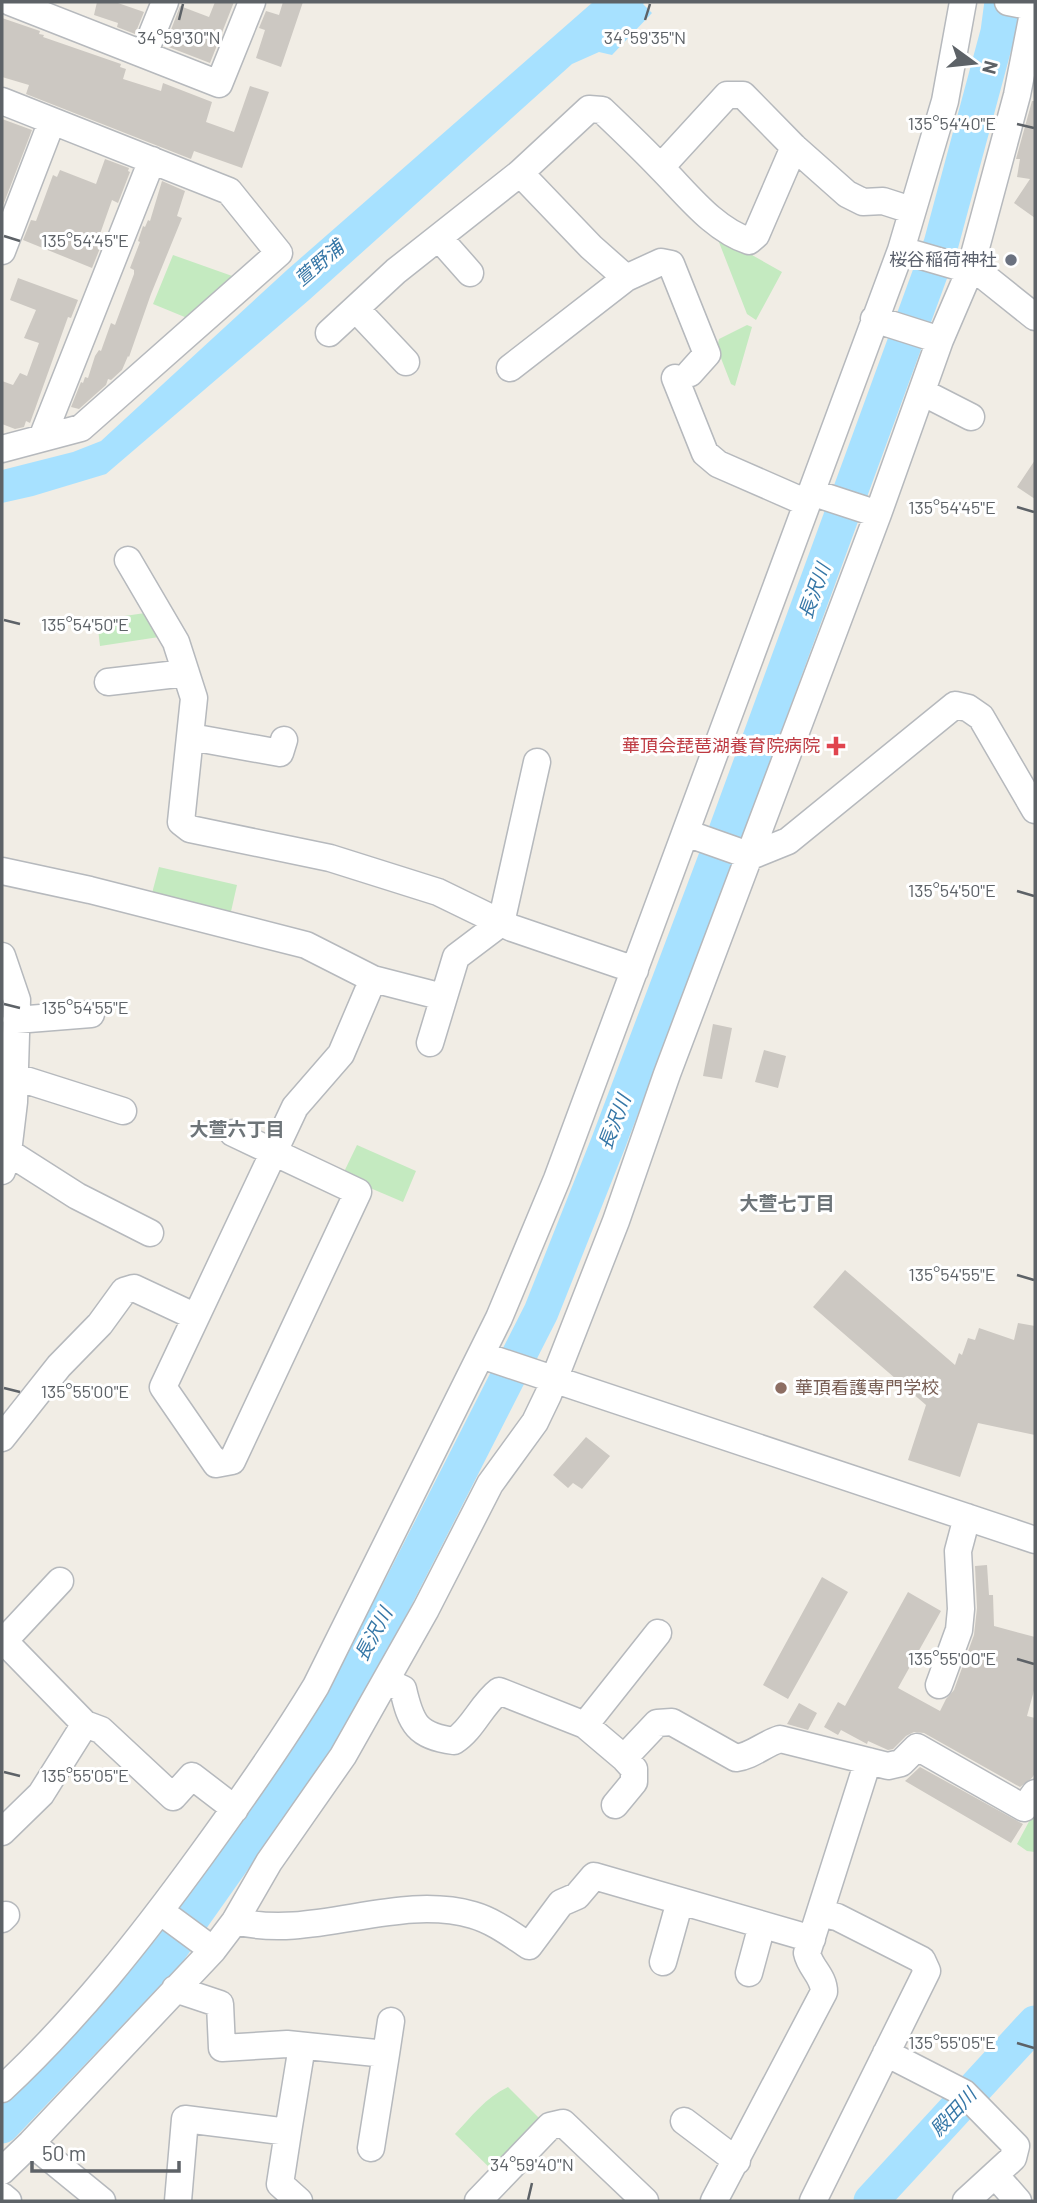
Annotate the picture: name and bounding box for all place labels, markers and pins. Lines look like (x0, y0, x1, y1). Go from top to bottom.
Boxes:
place label: 桜谷稲荷神社 (889, 248, 997, 270)
marker: 桜谷稲荷神社 (1003, 252, 1019, 268)
place label: 華頂会琵琶湖養育院病院 (622, 734, 820, 756)
marker: 華頂会琵琶湖養育院病院 (826, 736, 846, 756)
place label: 華頂看護専門学校 (795, 1376, 939, 1398)
marker: 華頂看護専門学校 (773, 1380, 789, 1396)

